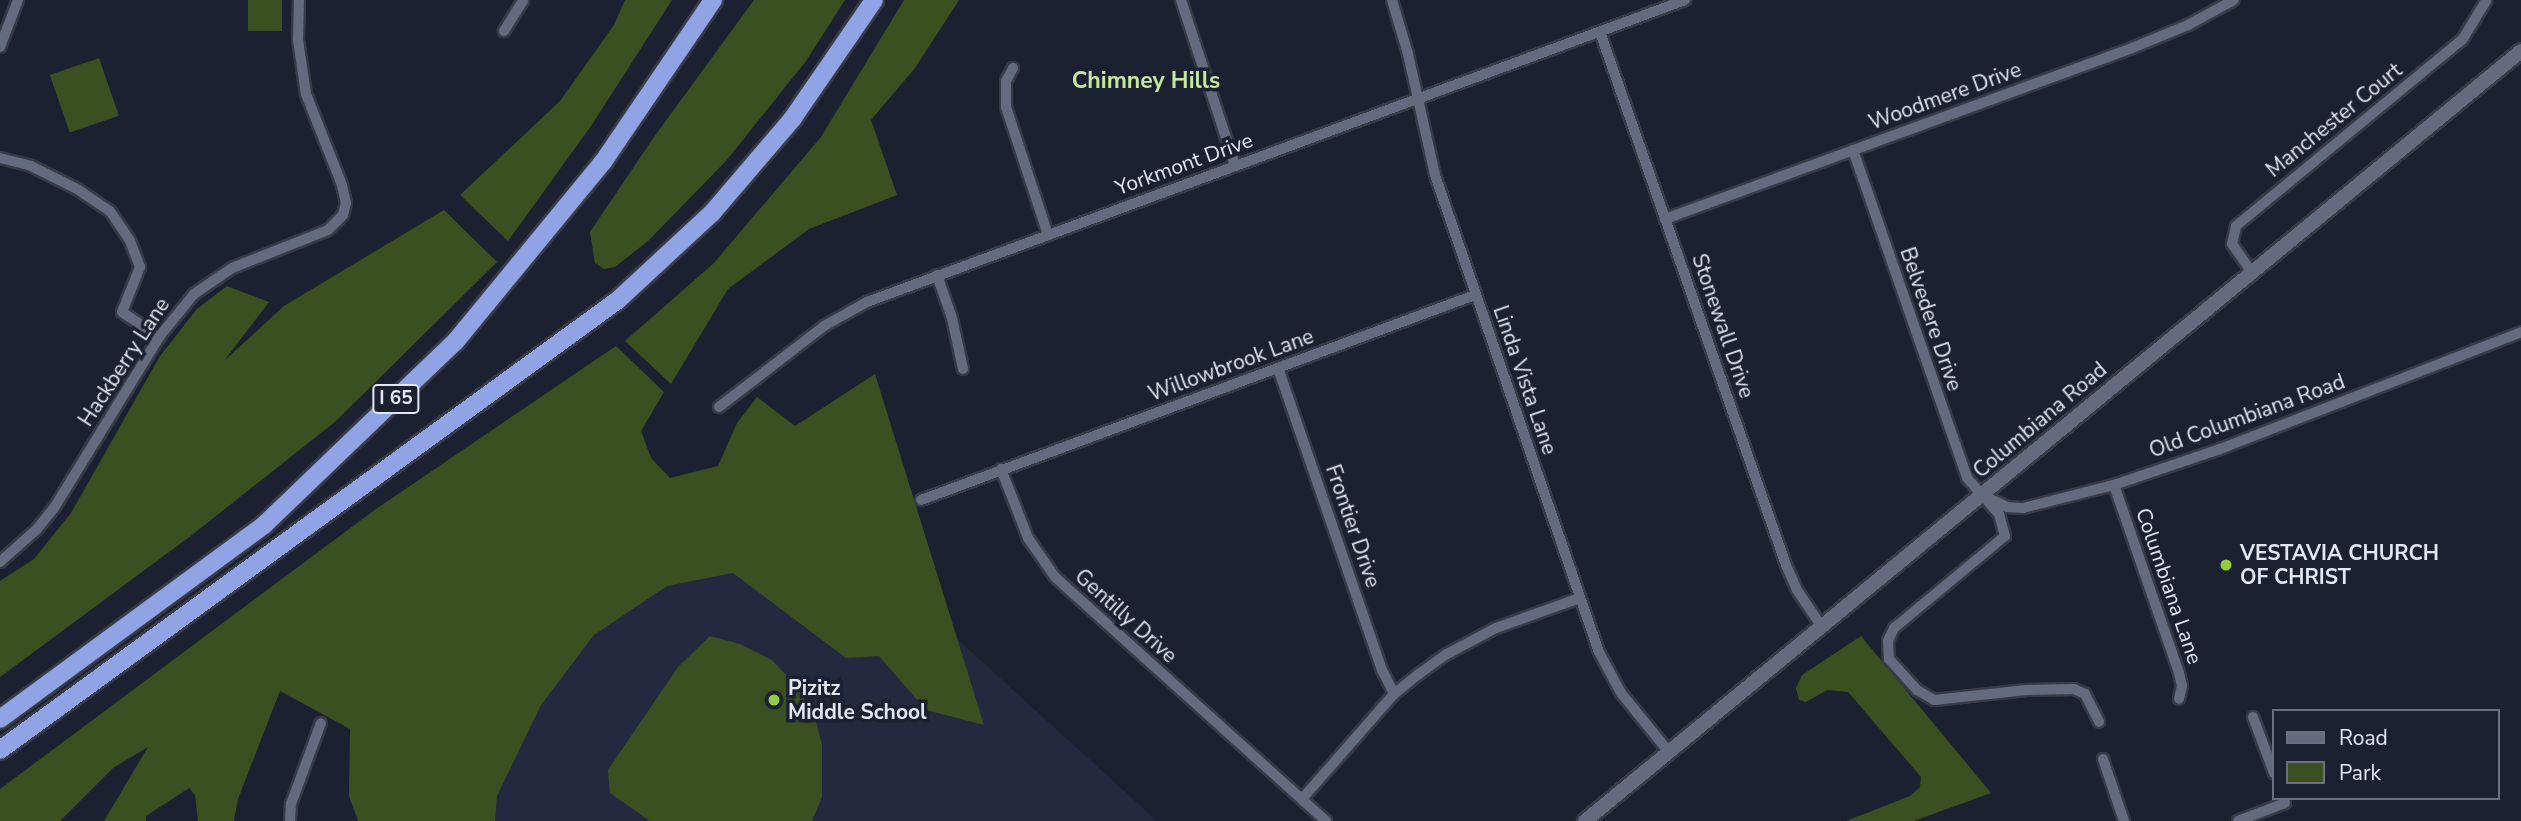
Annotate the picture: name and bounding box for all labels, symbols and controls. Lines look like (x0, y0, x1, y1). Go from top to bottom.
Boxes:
street label: Woodmere Drive (1865, 57, 2025, 135)
street label: Manchester Court (2261, 58, 2407, 182)
district label: Chimney Hills (1072, 67, 1220, 95)
street label: Yorkmont Drive (1112, 127, 1256, 201)
street label: Belvedere Drive (1895, 244, 1967, 394)
street label: Stonewall Drive (1687, 251, 1759, 401)
street label: Hackberry Lane (73, 293, 175, 431)
street label: Linda Vista Lane (1488, 302, 1562, 458)
street label: Willowbrook Lane (1145, 323, 1317, 407)
street label: Columbiana Road (1968, 357, 2112, 483)
street label: Old Columbiana Road (2146, 369, 2348, 463)
road number: I 65 (372, 384, 420, 414)
street label: Frontier Drive (1320, 461, 1386, 591)
street label: Columbiana Lane (2130, 505, 2208, 667)
place label: VESTAVIA CHURCH OF CHRIST (2240, 540, 2439, 590)
marker: VESTAVIA CHURCH OF CHRIST (2218, 557, 2234, 573)
street label: Gentilly Drive (1070, 564, 1182, 668)
place label: Pizitz Middle School (788, 675, 927, 725)
marker: Pizitz Middle School (766, 692, 782, 708)
legend (2272, 709, 2500, 800)
text: Road (2339, 724, 2388, 752)
text: Park (2339, 759, 2381, 787)

